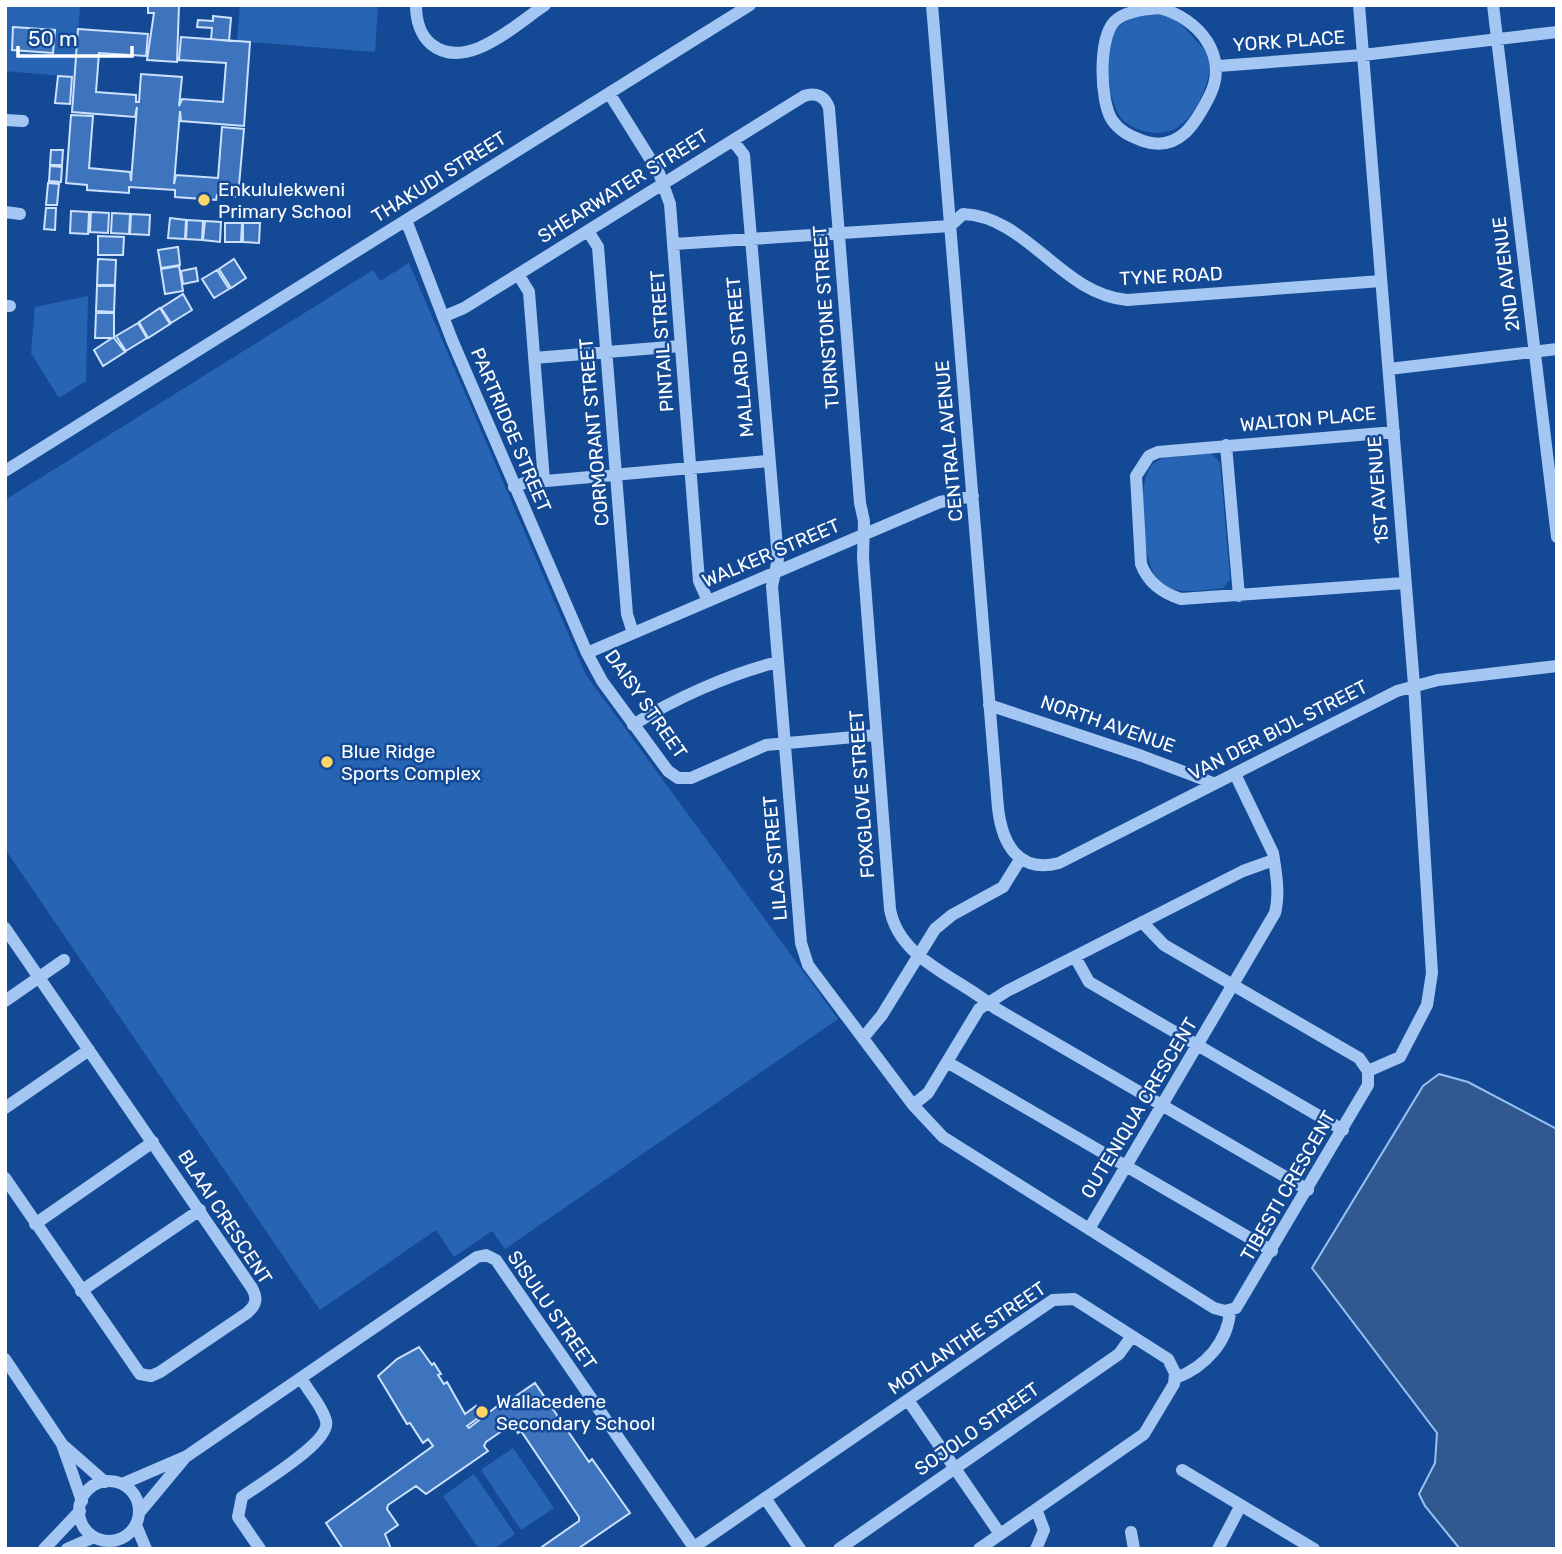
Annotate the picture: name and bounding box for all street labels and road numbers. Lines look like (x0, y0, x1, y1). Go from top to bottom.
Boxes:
street label: YORK PLACE (1232, 26, 1346, 56)
street label: SHEARWATER STREET (534, 124, 712, 248)
street label: THAKUDI STREET (368, 126, 510, 228)
street label: 2ND AVENUE (1488, 215, 1524, 333)
street label: TURNSTONE STREET (808, 225, 844, 409)
street label: TYNE ROAD (1119, 262, 1223, 290)
street label: PINTAIL STREET (646, 269, 678, 413)
street label: MALLARD STREET (722, 276, 758, 438)
street label: CORMORANT STREET (574, 337, 614, 527)
street label: PARTRIDGE STREET (466, 344, 556, 516)
street label: CENTRAL AVENUE (930, 359, 968, 523)
street label: WALTON PLACE (1239, 402, 1377, 436)
street label: 1ST AVENUE (1363, 435, 1393, 545)
street label: WALKER STREET (699, 514, 843, 592)
street label: DAISY STREET (600, 645, 692, 763)
street label: VAN DER BIJL STREET (1185, 675, 1371, 785)
street label: NORTH AVENUE (1038, 690, 1178, 758)
street label: FOXGLOVE STREET (845, 709, 879, 879)
street label: LILAC STREET (758, 794, 792, 922)
street label: OUTENIQUA CRESCENT (1076, 1013, 1202, 1203)
street label: TIBESTI CRESCENT (1236, 1107, 1340, 1265)
street label: BLAAI CRESCENT (173, 1146, 277, 1288)
street label: SISULU STREET (503, 1246, 601, 1374)
street label: MOTLANTHE STREET (884, 1277, 1050, 1399)
street label: SOJOLO STREET (910, 1377, 1044, 1481)

